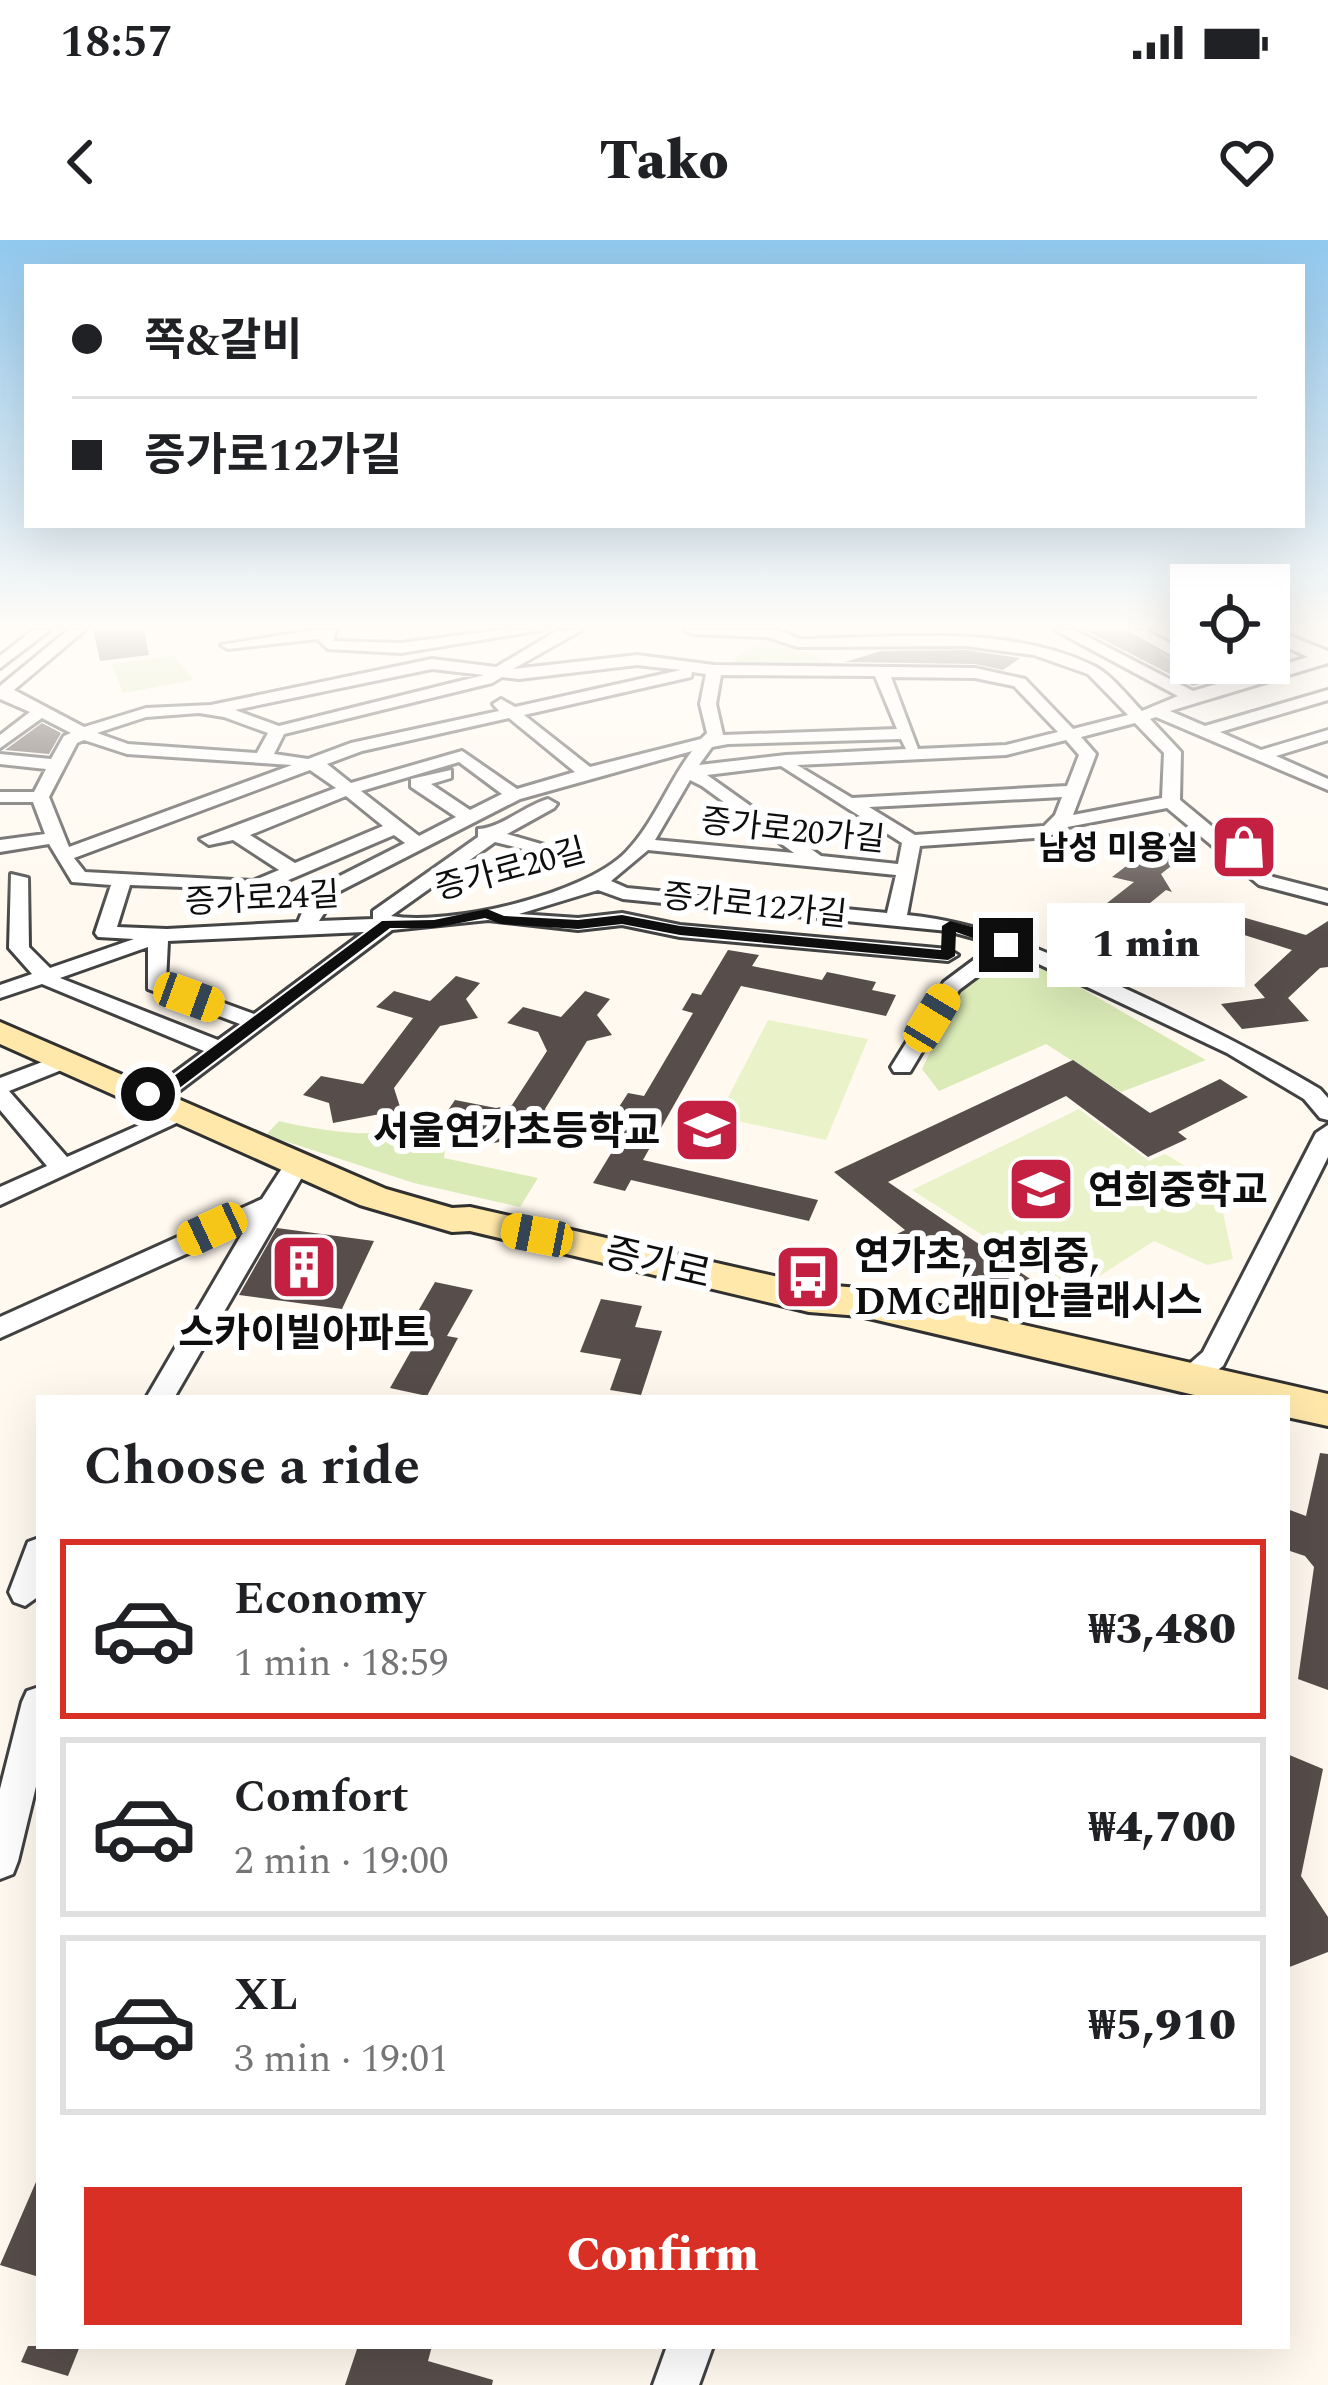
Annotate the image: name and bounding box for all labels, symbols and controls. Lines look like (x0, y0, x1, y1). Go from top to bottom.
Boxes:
text: 18:57 (60, 8, 173, 77)
text: Tako (599, 121, 729, 203)
icon: back (48, 129, 114, 195)
icon: heart (1214, 129, 1280, 195)
text: 쪽&갈비 (144, 307, 303, 376)
text: 증가로12가길 (144, 422, 402, 491)
map controls (1170, 564, 1290, 684)
button: locate (1170, 564, 1290, 684)
street label: 증가로20가길 (698, 796, 887, 866)
shop icon: 남성 미용실 (1209, 812, 1279, 882)
place label: 남성 미용실 (1038, 824, 1198, 874)
street label: 증가로20길 (429, 826, 592, 914)
street label: 증가로24길 (184, 870, 341, 928)
street label: 증가로12가길 (660, 871, 849, 941)
callout: 1 min (1048, 903, 1246, 987)
text: 1 min (1092, 915, 1200, 974)
route end (979, 918, 1033, 972)
car (149, 968, 229, 1026)
car (898, 978, 966, 1058)
route start (121, 1067, 175, 1121)
school or university icon: 서울연가초등학교 (672, 1095, 742, 1165)
place label: 서울연가초등학교 (373, 1103, 660, 1162)
school or university icon: 연희중학교 (1006, 1154, 1076, 1224)
place label: 연희중학교 (1088, 1162, 1267, 1221)
car (172, 1197, 252, 1261)
car (498, 1210, 576, 1260)
street label: 증가로 (598, 1224, 717, 1305)
place label: 연가초, 연희중, DMC래미안클래시스 (854, 1228, 1203, 1332)
building icon: 스카이빌아파트 (269, 1232, 339, 1302)
bus stop icon: 연가초, 연희중, DMC래미안클래시스 (773, 1242, 843, 1312)
place label: 스카이빌아파트 (178, 1305, 430, 1364)
text: Choose a ride (84, 1426, 420, 1508)
text: Economy (234, 1565, 425, 1634)
icon: car (90, 1575, 198, 1683)
text: ₩3,480 (1088, 1595, 1236, 1664)
text: 1 min · 18:59 (234, 1634, 449, 1693)
text: Comfort (234, 1763, 409, 1832)
icon: car (90, 1773, 198, 1881)
text: ₩4,700 (1088, 1793, 1236, 1862)
text: 2 min · 19:00 (234, 1832, 449, 1891)
text: XL (234, 1961, 298, 2030)
icon: car (90, 1971, 198, 2079)
text: ₩5,910 (1088, 1991, 1236, 2060)
text: 3 min · 19:01 (234, 2030, 449, 2089)
button: Confirm (84, 2187, 1242, 2325)

